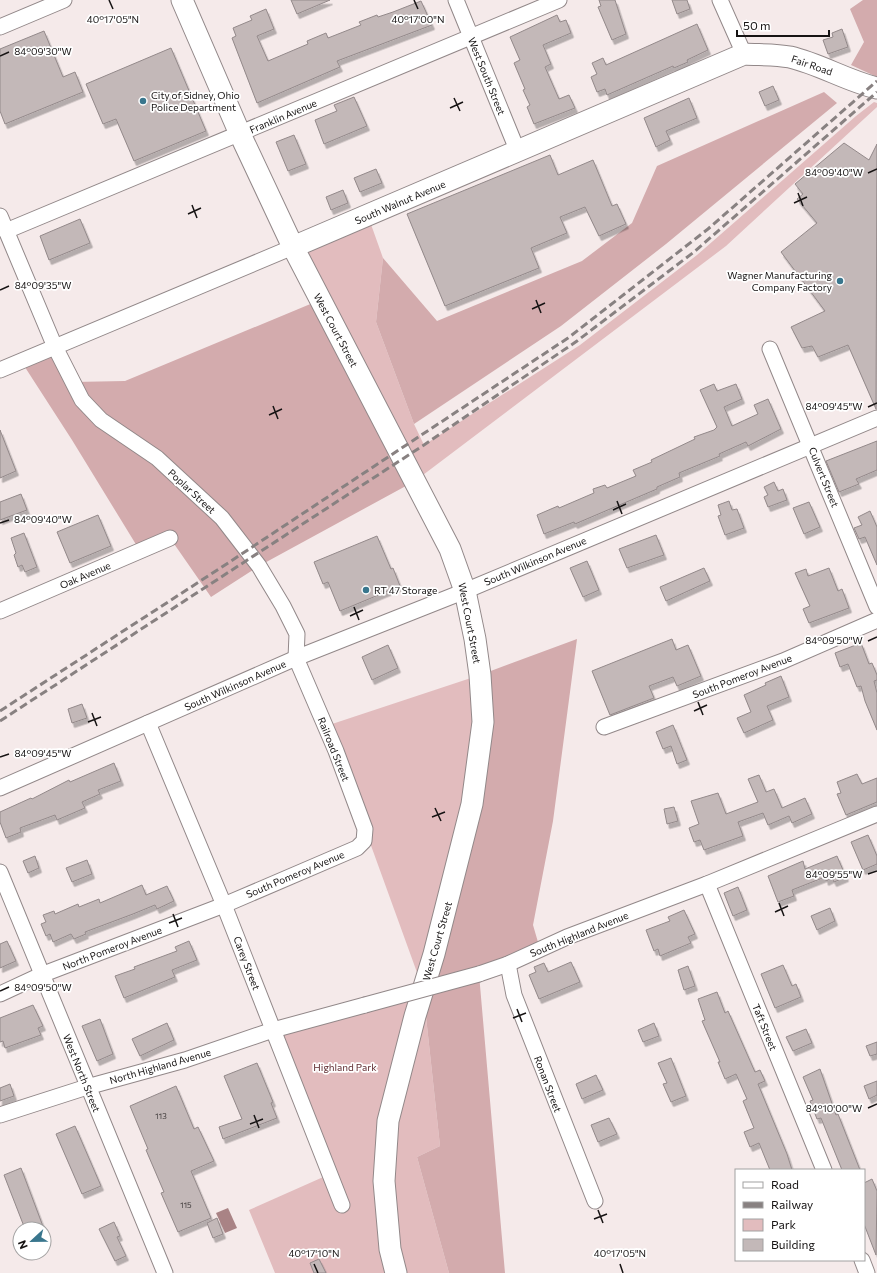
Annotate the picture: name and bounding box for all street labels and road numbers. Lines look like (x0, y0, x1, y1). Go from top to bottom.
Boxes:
street label: West South Street (466, 35, 508, 117)
street label: Fair Road (790, 52, 834, 78)
street label: Franklin Avenue (248, 96, 318, 136)
street label: South Walnut Avenue (353, 177, 447, 227)
street label: West Court Street (311, 291, 361, 369)
street label: Culvert Street (807, 445, 841, 509)
street label: Poplar Street (166, 466, 218, 516)
street label: South Wilkinson Avenue (482, 534, 588, 588)
street label: Oak Avenue (58, 559, 112, 591)
street label: West Court Street (456, 582, 484, 664)
street label: South Pomeroy Avenue (691, 652, 793, 700)
street label: South Wilkinson Avenue (182, 657, 288, 713)
street label: Railroad Street (316, 715, 352, 783)
street label: South Pomeroy Avenue (244, 848, 346, 900)
street label: West Court Street (420, 900, 454, 982)
street label: South Highland Avenue (528, 909, 630, 959)
street label: North Pomeroy Avenue (61, 924, 163, 972)
street label: Carey Street (231, 935, 263, 991)
street label: Taft Street (750, 1002, 780, 1052)
street label: West North Street (61, 1032, 103, 1114)
street label: North Highland Avenue (108, 1046, 212, 1086)
street label: Ronan Street (532, 1054, 564, 1114)

